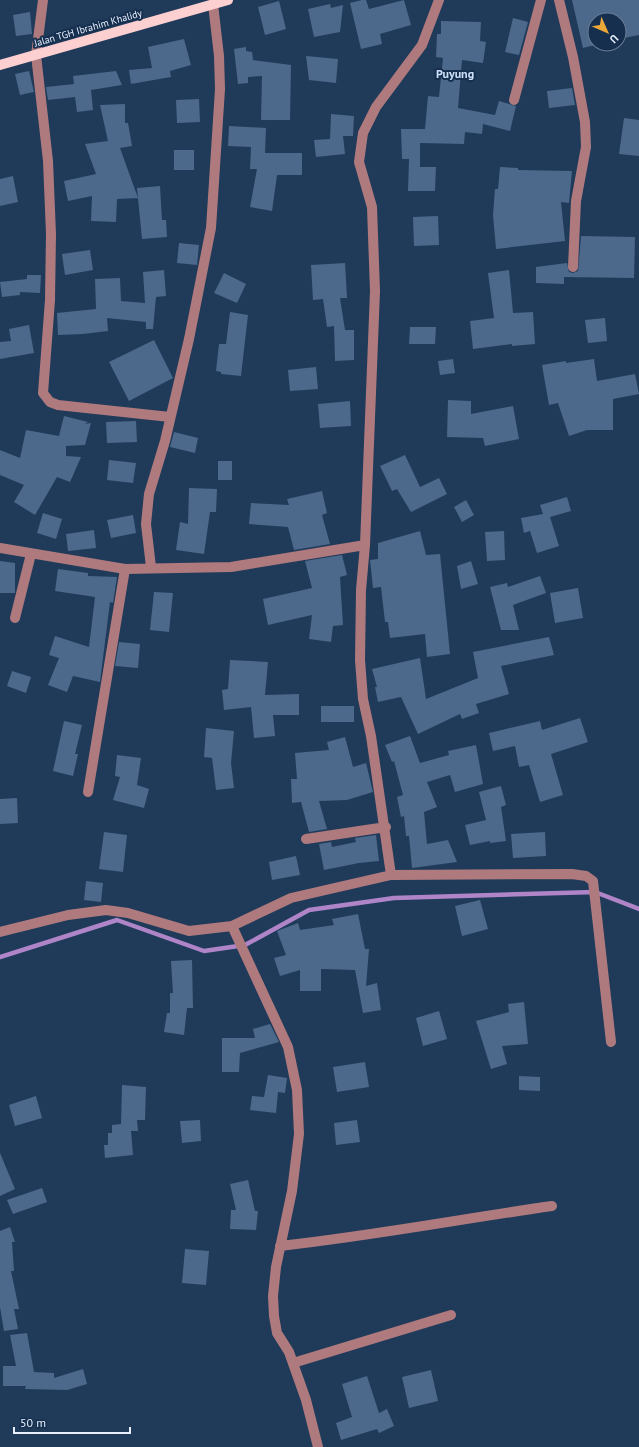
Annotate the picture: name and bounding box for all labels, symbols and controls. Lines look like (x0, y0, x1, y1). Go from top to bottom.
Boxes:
street label: Jalan TGH Ibrahim Khalidy (31, 6, 144, 50)
north arrow (587, 12, 627, 52)
text: U (607, 32, 621, 47)
district label: Puyung (436, 66, 474, 81)
scale bar (14, 1409, 130, 1435)
text: 50 m (20, 1415, 46, 1430)

